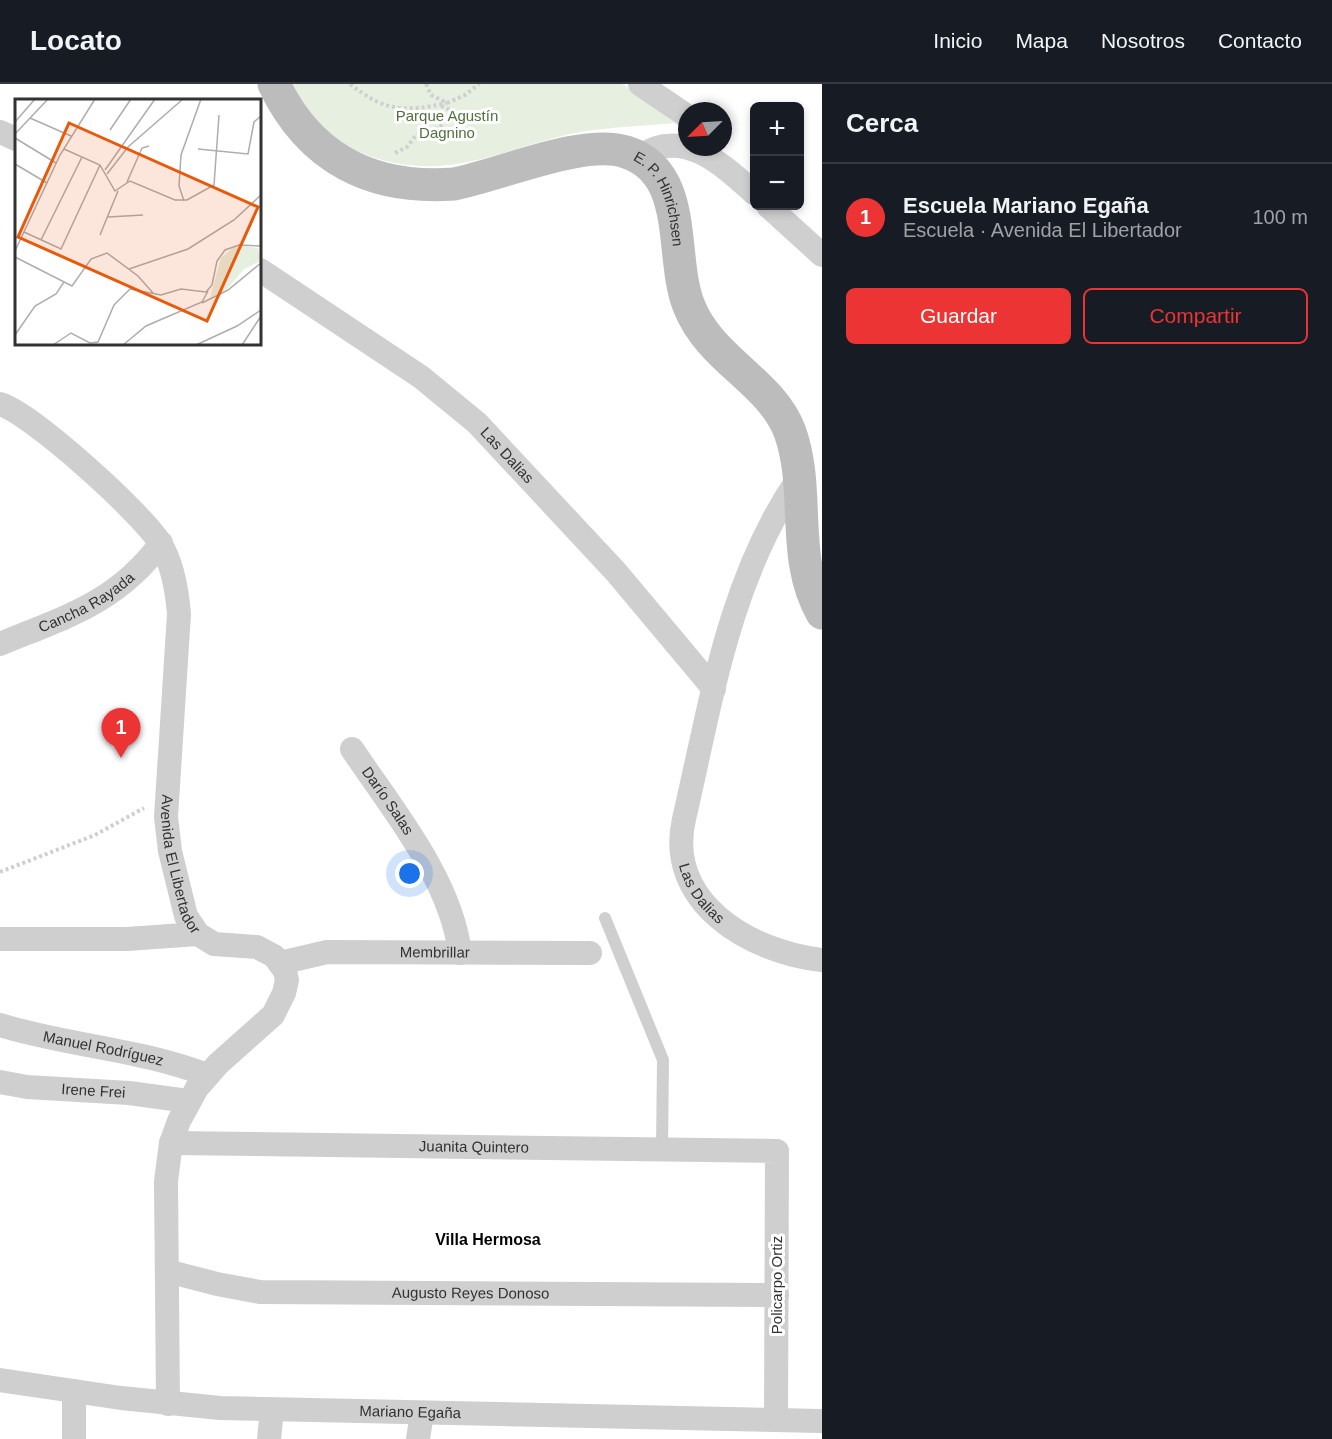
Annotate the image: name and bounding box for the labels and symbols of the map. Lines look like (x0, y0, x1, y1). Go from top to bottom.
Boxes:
inset map (15, 99, 261, 345)
north arrow (678, 102, 732, 156)
park label: Parque Agustín Dagnino (396, 107, 498, 141)
street label: E. P. Hinrichsen (631, 148, 687, 247)
street label: Las Dalias (477, 424, 538, 486)
street label: Cancha Rayada (36, 568, 138, 636)
pin: 1 (102, 708, 140, 758)
street label: Darío Salas (359, 763, 417, 838)
street label: Avenida El Libertador (158, 794, 204, 937)
your location (395, 859, 424, 888)
street label: Las Dalias (676, 861, 728, 927)
street label: Membrillar (400, 943, 470, 961)
street label: Manuel Rodríguez (42, 1027, 166, 1069)
street label: Irene Frei (61, 1080, 126, 1101)
street label: Juanita Quintero (419, 1137, 529, 1156)
district label: Villa Hermosa (435, 1231, 541, 1248)
street label: Policarpo Ortiz (768, 1236, 785, 1334)
street label: Augusto Reyes Donoso (392, 1284, 549, 1302)
street label: Mariano Egaña (359, 1402, 462, 1421)

